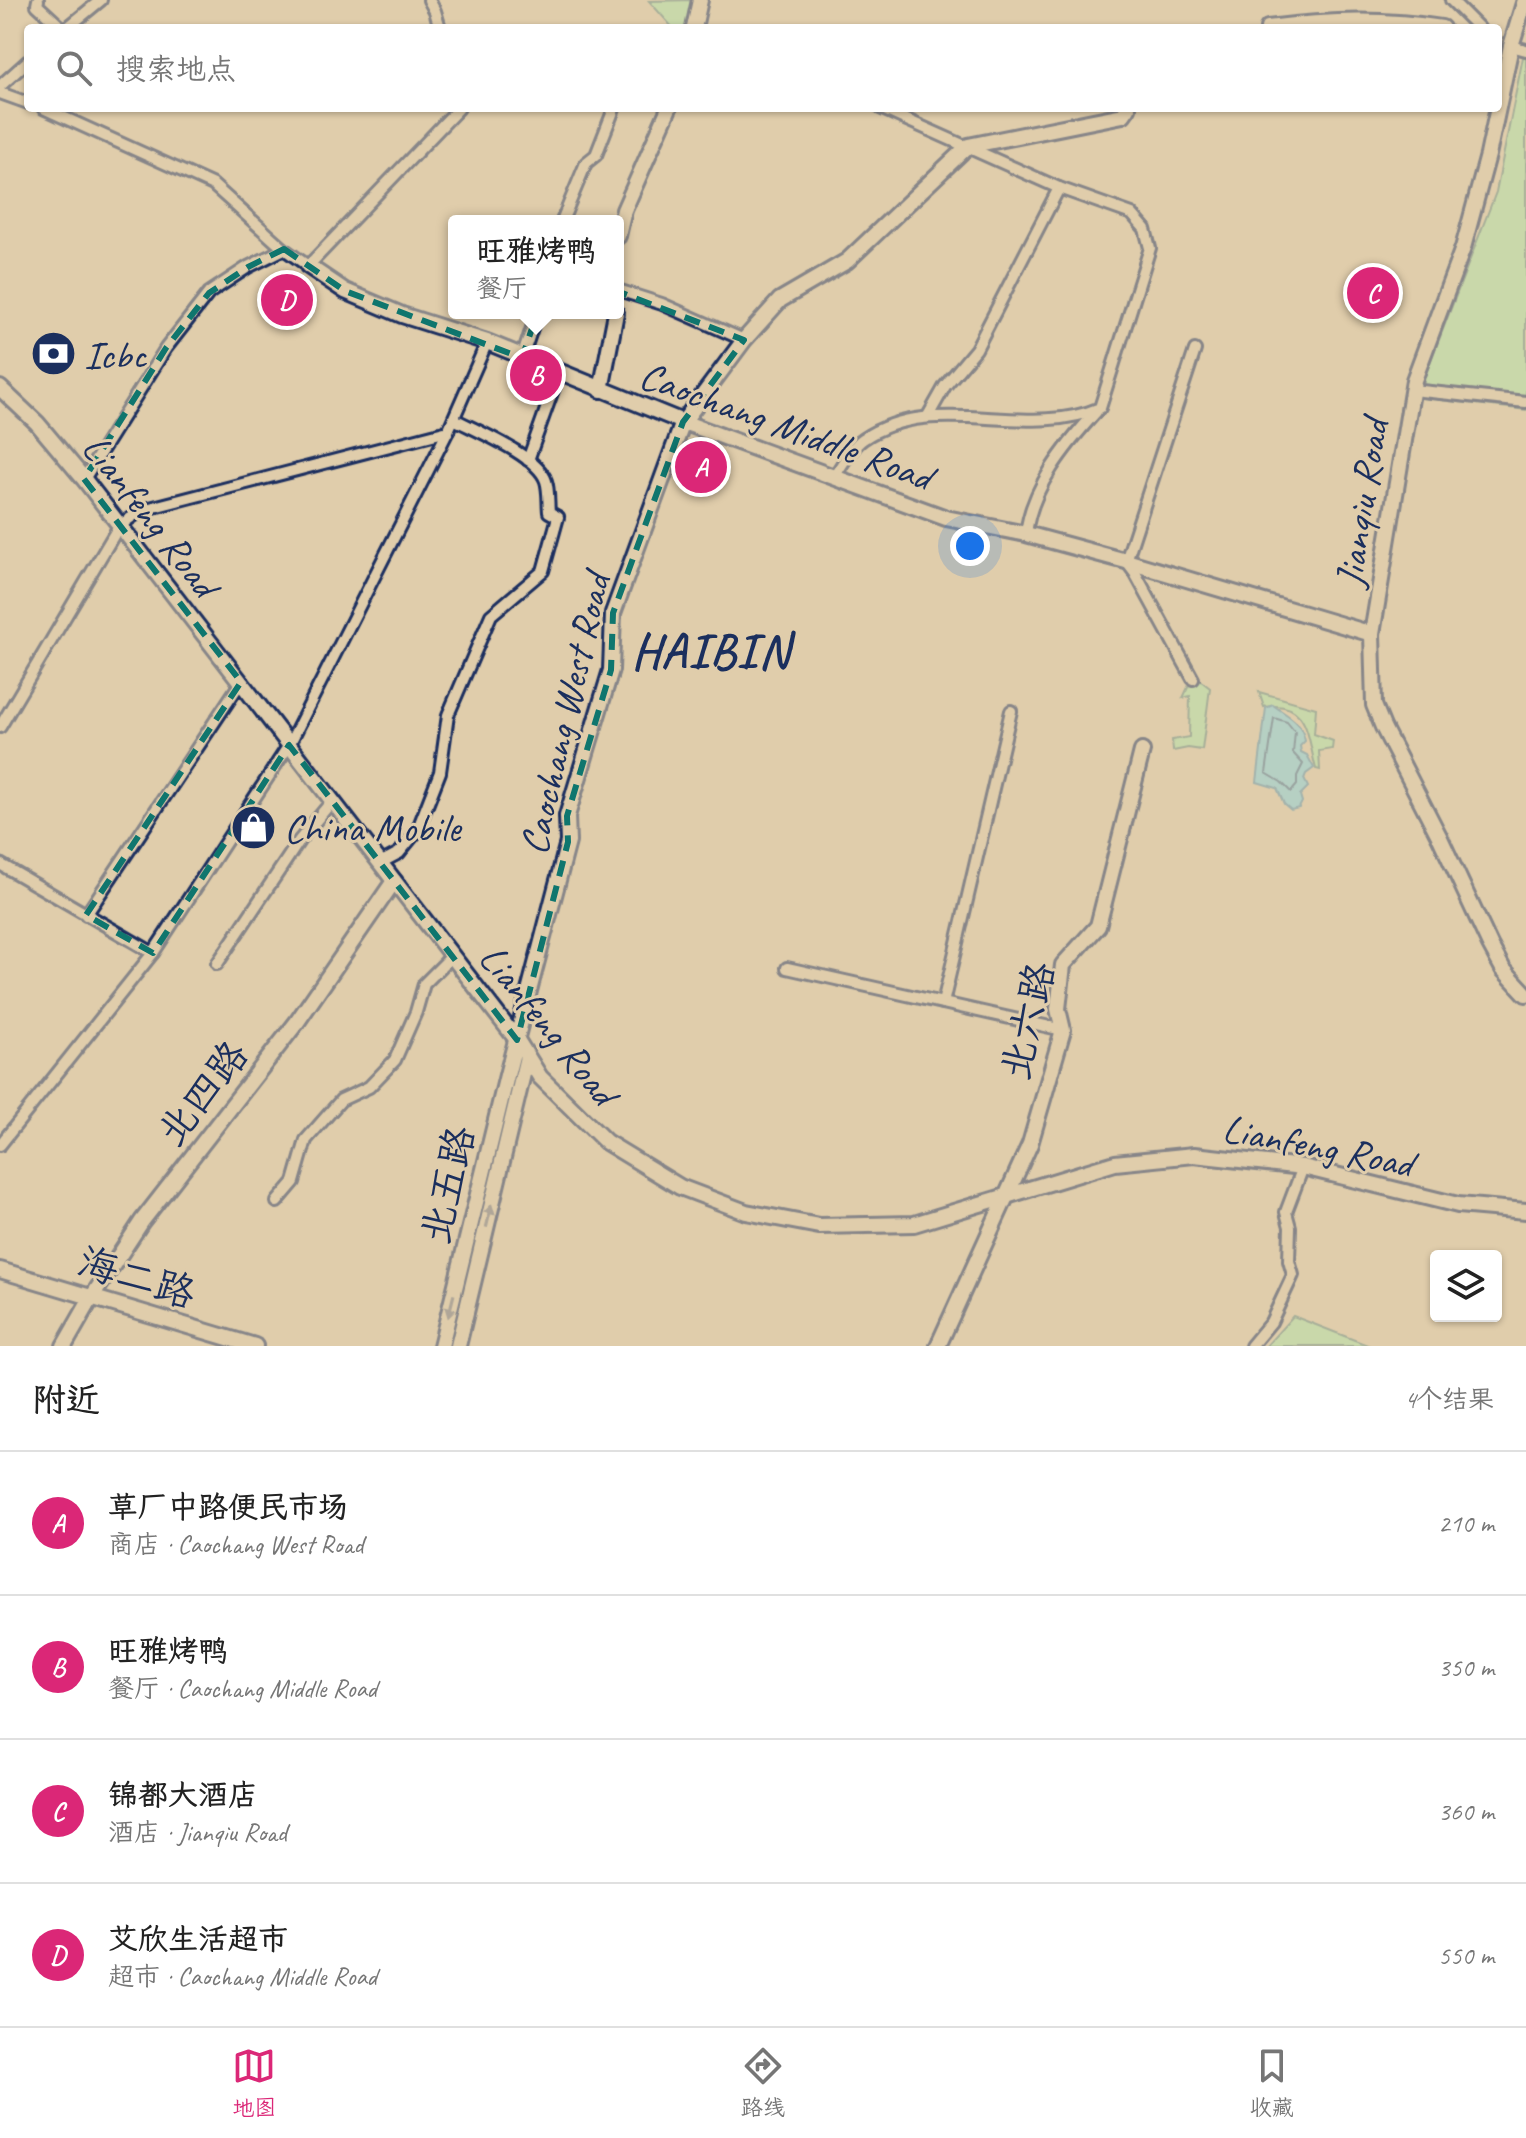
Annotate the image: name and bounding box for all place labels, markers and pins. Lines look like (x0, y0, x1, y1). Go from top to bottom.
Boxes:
pin: C (1347, 263, 1399, 323)
pin: D (261, 270, 313, 330)
bank icon: Icbc (29, 330, 77, 378)
place label: Icbc (84, 330, 147, 380)
pin: B (510, 345, 562, 405)
pin: A (675, 437, 727, 497)
shop icon: China Mobile (229, 803, 277, 851)
place label: China Mobile (284, 803, 463, 853)

